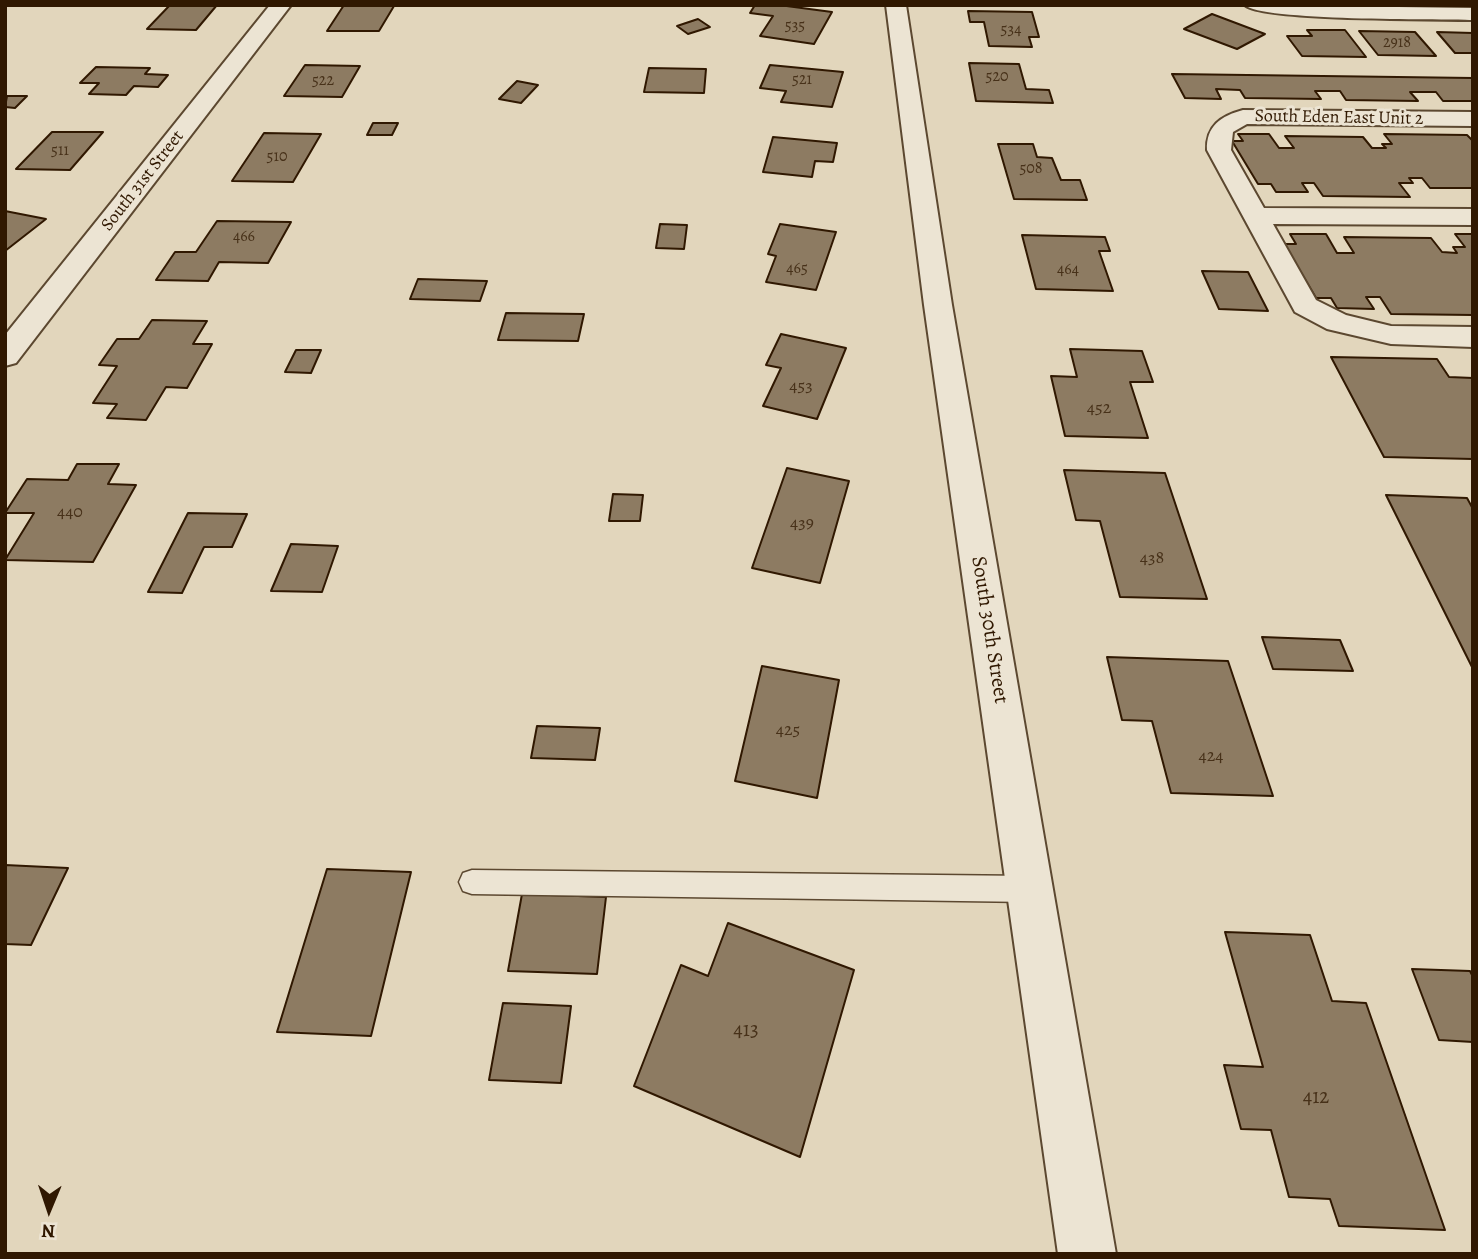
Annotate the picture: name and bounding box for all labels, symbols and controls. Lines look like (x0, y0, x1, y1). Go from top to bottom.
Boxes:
house number: 535 (785, 16, 805, 36)
house number: 534 (1001, 20, 1021, 40)
house number: 2918 (1383, 33, 1411, 53)
house number: 520 (985, 67, 1009, 87)
house number: 521 (792, 70, 812, 90)
house number: 522 (312, 71, 334, 91)
street label: South Eden East Unit 2 (1255, 106, 1423, 130)
street label: South 31st Street (97, 126, 189, 236)
house number: 511 (51, 141, 69, 161)
house number: 510 (267, 147, 287, 167)
house number: 508 (1019, 159, 1043, 179)
house number: 466 (233, 227, 255, 247)
house number: 465 (786, 259, 808, 279)
house number: 464 (1057, 260, 1079, 280)
house number: 453 (789, 376, 813, 398)
house number: 452 (1087, 398, 1111, 420)
house number: 440 (57, 502, 83, 524)
house number: 439 (790, 513, 814, 535)
house number: 438 (1140, 548, 1164, 570)
street label: South 30th Street (965, 555, 1013, 705)
house number: 425 (776, 720, 800, 742)
house number: 424 (1199, 746, 1223, 768)
house number: 413 (733, 1018, 759, 1044)
house number: 412 (1303, 1085, 1329, 1111)
north arrow (14, 1175, 84, 1245)
text: N (41, 1218, 56, 1244)

